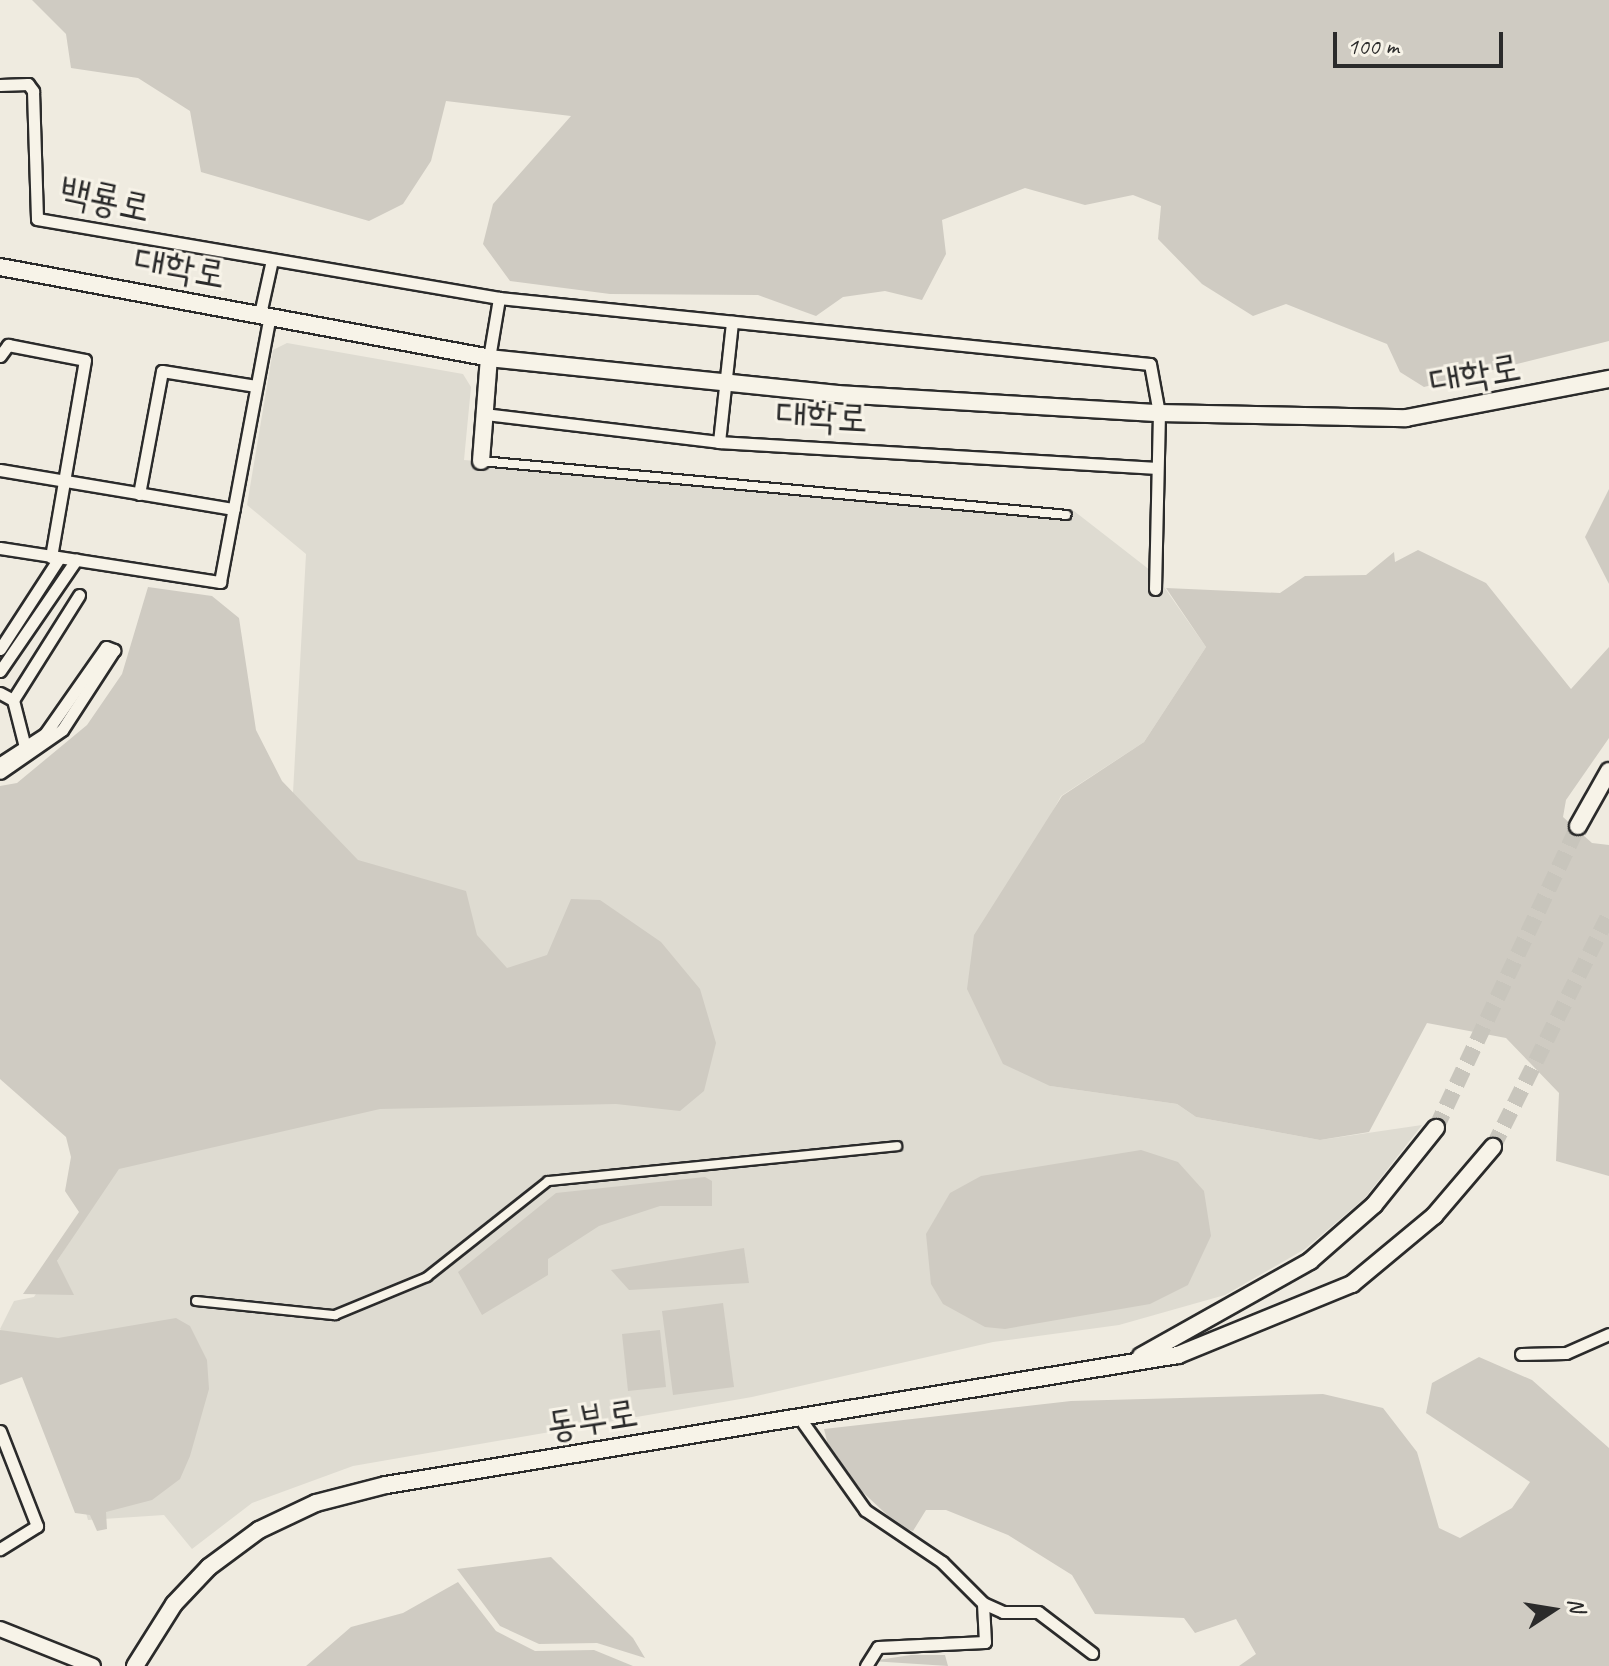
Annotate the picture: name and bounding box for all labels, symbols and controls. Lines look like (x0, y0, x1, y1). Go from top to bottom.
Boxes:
scale bar (1337, 16, 1507, 66)
text: 100 m (1347, 31, 1399, 61)
street label: 백룡로 (55, 167, 155, 231)
street label: 대학로 (131, 237, 229, 297)
street label: 대학로 (1426, 344, 1524, 404)
street label: 대학로 (775, 391, 869, 441)
street label: 동부로 (543, 1389, 641, 1449)
north arrow (1513, 1570, 1593, 1650)
text: N (1561, 1595, 1592, 1615)

